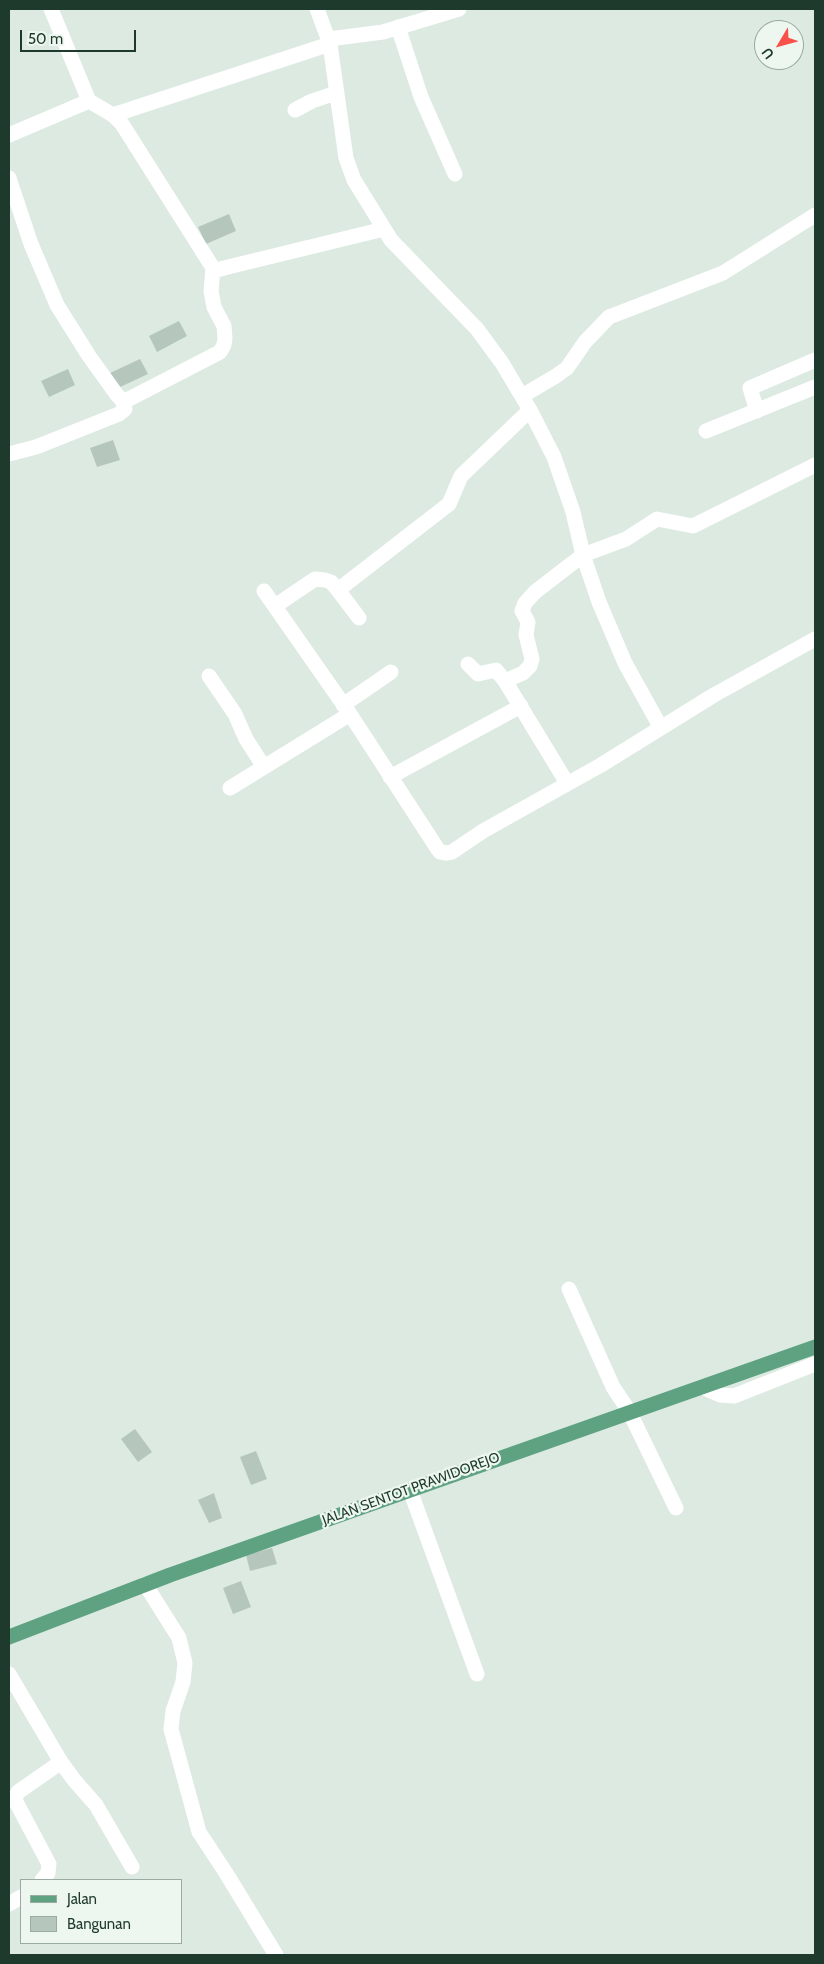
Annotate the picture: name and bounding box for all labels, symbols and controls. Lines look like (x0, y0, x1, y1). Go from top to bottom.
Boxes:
scale bar (22, 20, 139, 52)
north arrow (754, 20, 804, 70)
text: 50 m (28, 30, 63, 48)
text: U (758, 44, 778, 63)
street label: JALAN SENTOT PRAWIDOREJO (320, 1449, 502, 1529)
legend (20, 1879, 182, 1944)
text: Jalan (67, 1890, 97, 1908)
text: Bangunan (67, 1915, 131, 1933)

